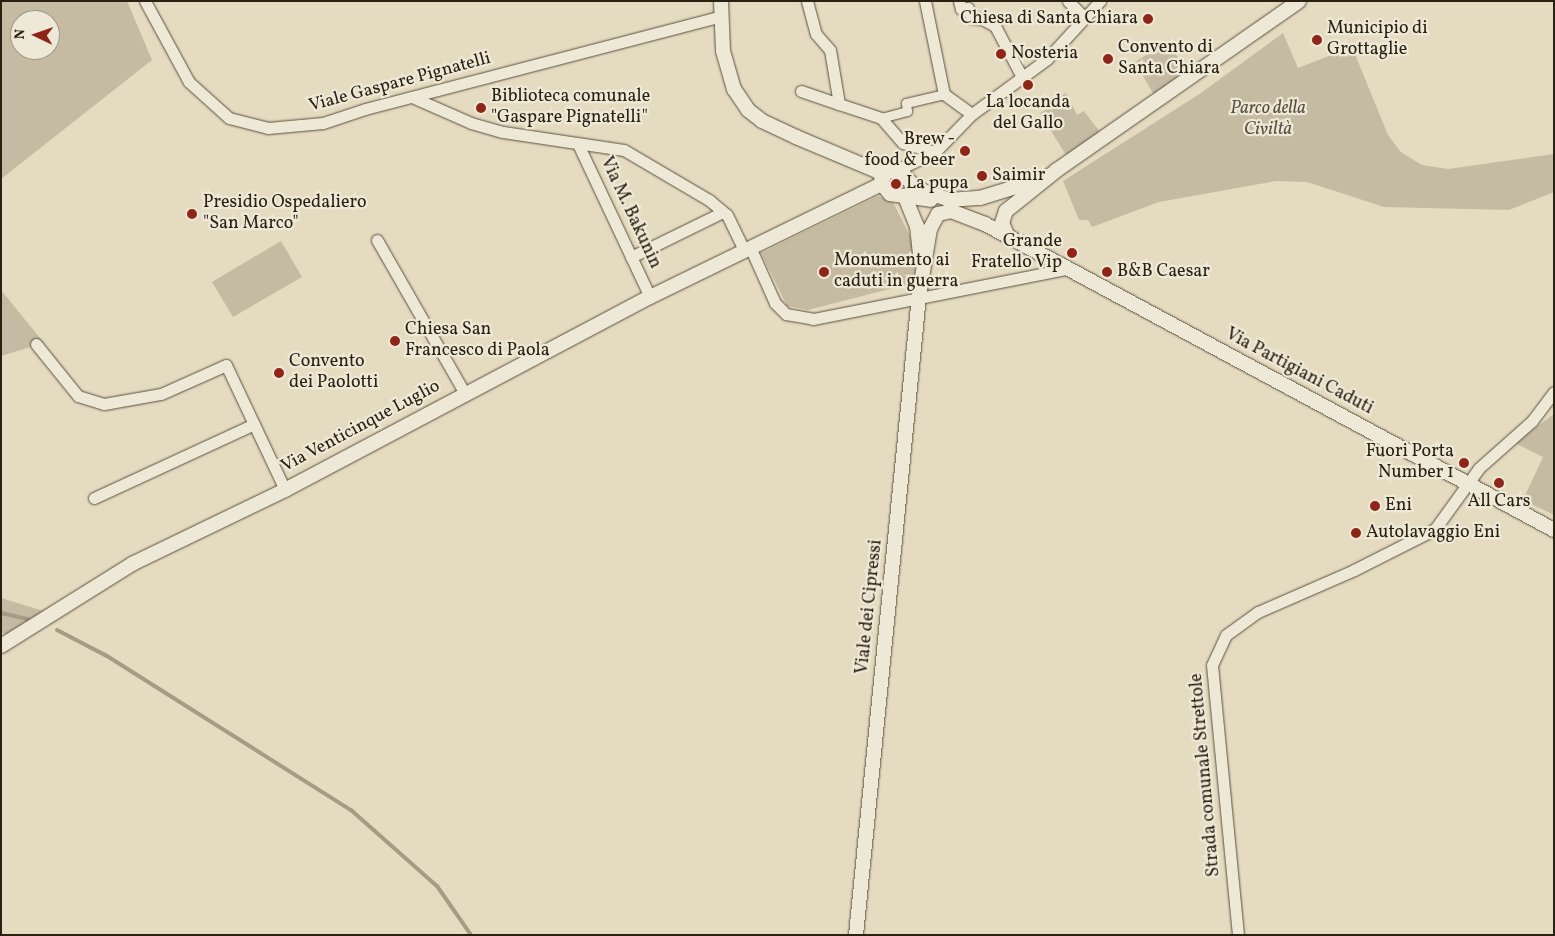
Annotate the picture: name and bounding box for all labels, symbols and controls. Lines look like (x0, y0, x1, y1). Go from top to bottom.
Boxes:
place label: Chiesa di Santa Chiara (960, 8, 1138, 30)
north arrow (10, 10, 60, 60)
marker: Chiesa di Santa Chiara (1142, 13, 1154, 25)
place label: Municipio di Grottaglie (1327, 19, 1428, 62)
text: N (11, 29, 30, 40)
marker: Municipio di Grottaglie (1311, 34, 1323, 46)
place label: Convento di Santa Chiara (1118, 38, 1220, 80)
place label: Nosteria (1011, 43, 1078, 65)
street label: Viale Gaspare Pignatelli (307, 48, 493, 118)
marker: Nosteria (995, 48, 1007, 60)
marker: Convento di Santa Chiara (1102, 53, 1114, 65)
marker: La locanda del Gallo (1022, 79, 1034, 91)
place label: Biblioteca comunale "Gaspare Pignatelli" (491, 87, 650, 130)
place label: La locanda del Gallo (986, 93, 1070, 136)
park label: Parco della Civiltà (1230, 99, 1306, 142)
marker: Biblioteca comunale "Gaspare Pignatelli" (475, 102, 487, 114)
place label: Brew - food & beer (865, 130, 955, 172)
marker: Brew - food & beer (959, 145, 971, 157)
street label: Via M. Bakunin (595, 154, 665, 272)
place label: Saimir (992, 165, 1045, 187)
marker: Saimir (976, 170, 988, 182)
place label: La pupa (906, 173, 968, 195)
marker: La pupa (890, 178, 902, 190)
place label: Presidio Ospedaliero "San Marco" (203, 193, 367, 235)
marker: Presidio Ospedaliero "San Marco" (185, 207, 199, 221)
place label: Grande Fratello Vip (970, 232, 1062, 274)
marker: Grande Fratello Vip (1066, 247, 1078, 259)
place label: Monumento ai caduti in guerra (834, 251, 958, 294)
place label: B&B Caesar (1117, 261, 1210, 283)
marker: Monumento ai caduti in guerra (818, 266, 830, 278)
marker: B&B Caesar (1101, 266, 1113, 278)
place label: Chiesa San Francesco di Paola (405, 320, 550, 362)
street label: Via Partigiani Caduti (1221, 324, 1377, 420)
marker: Chiesa San Francesco di Paola (389, 335, 401, 347)
place label: Convento dei Paolotti (289, 352, 378, 394)
marker: Convento dei Paolotti (273, 367, 285, 379)
street label: Via Venticinque Luglio (278, 376, 444, 478)
place label: Fuori Porta Number 1 (1366, 442, 1454, 484)
marker: Fuori Porta Number 1 (1458, 457, 1470, 469)
marker: All Cars (1493, 477, 1505, 489)
place label: All Cars (1468, 491, 1530, 513)
place label: Eni (1385, 495, 1412, 517)
marker: Eni (1369, 500, 1381, 512)
place label: Autolavaggio Eni (1366, 522, 1500, 544)
marker: Autolavaggio Eni (1350, 527, 1362, 539)
street label: Viale dei Cipressi (852, 539, 888, 675)
street label: Strada comunale Strettole (1186, 672, 1226, 878)

